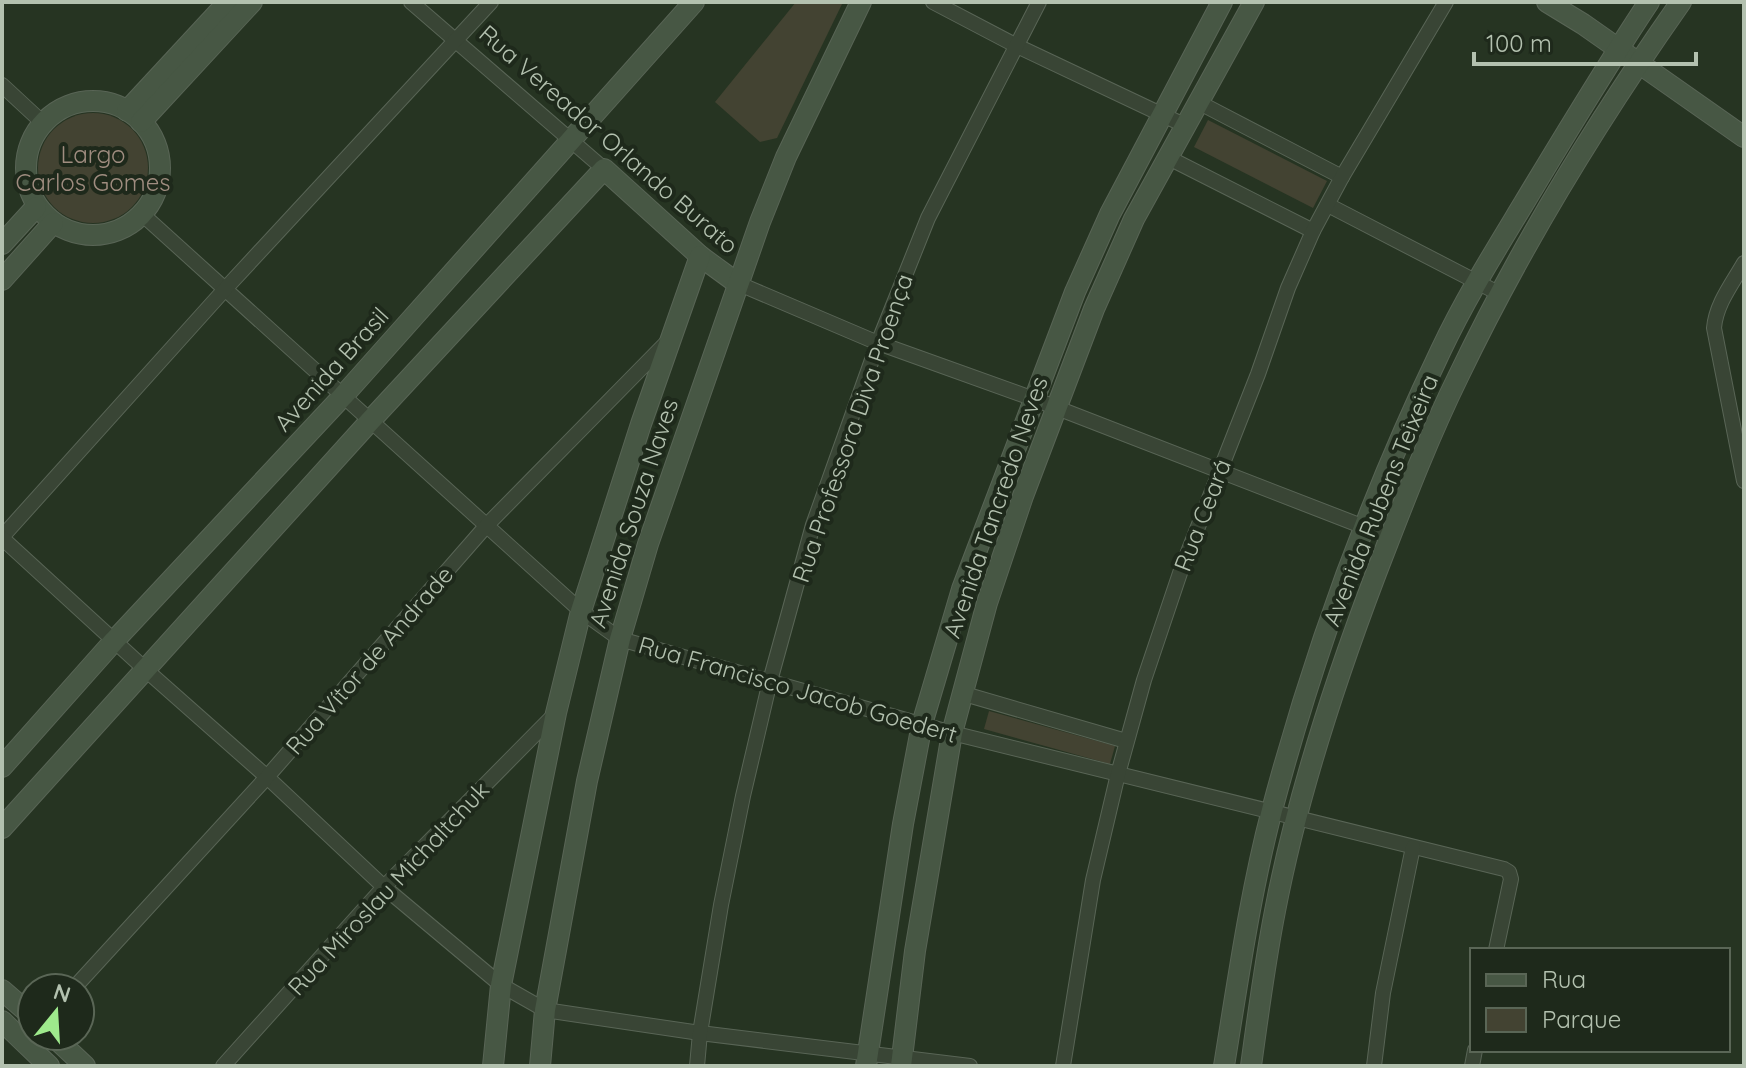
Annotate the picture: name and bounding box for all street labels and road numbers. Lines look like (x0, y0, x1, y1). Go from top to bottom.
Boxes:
street label: Rua Vereador Orlando Burato (473, 18, 745, 260)
street label: Rua Professora Diva Proença (785, 270, 919, 586)
street label: Avenida Brasil (267, 301, 395, 437)
street label: Avenida Rubens Teixeira (1316, 370, 1444, 630)
street label: Avenida Tancredo Neves (936, 372, 1054, 642)
street label: Avenida Souza Naves (582, 395, 684, 631)
street label: Rua Ceará (1167, 455, 1237, 575)
street label: Rua Vítor de Andrade (279, 560, 459, 760)
street label: Rua Francisco Jacob Goedert (635, 629, 961, 749)
street label: Rua Miroslau Michaltchuk (281, 775, 495, 1001)

